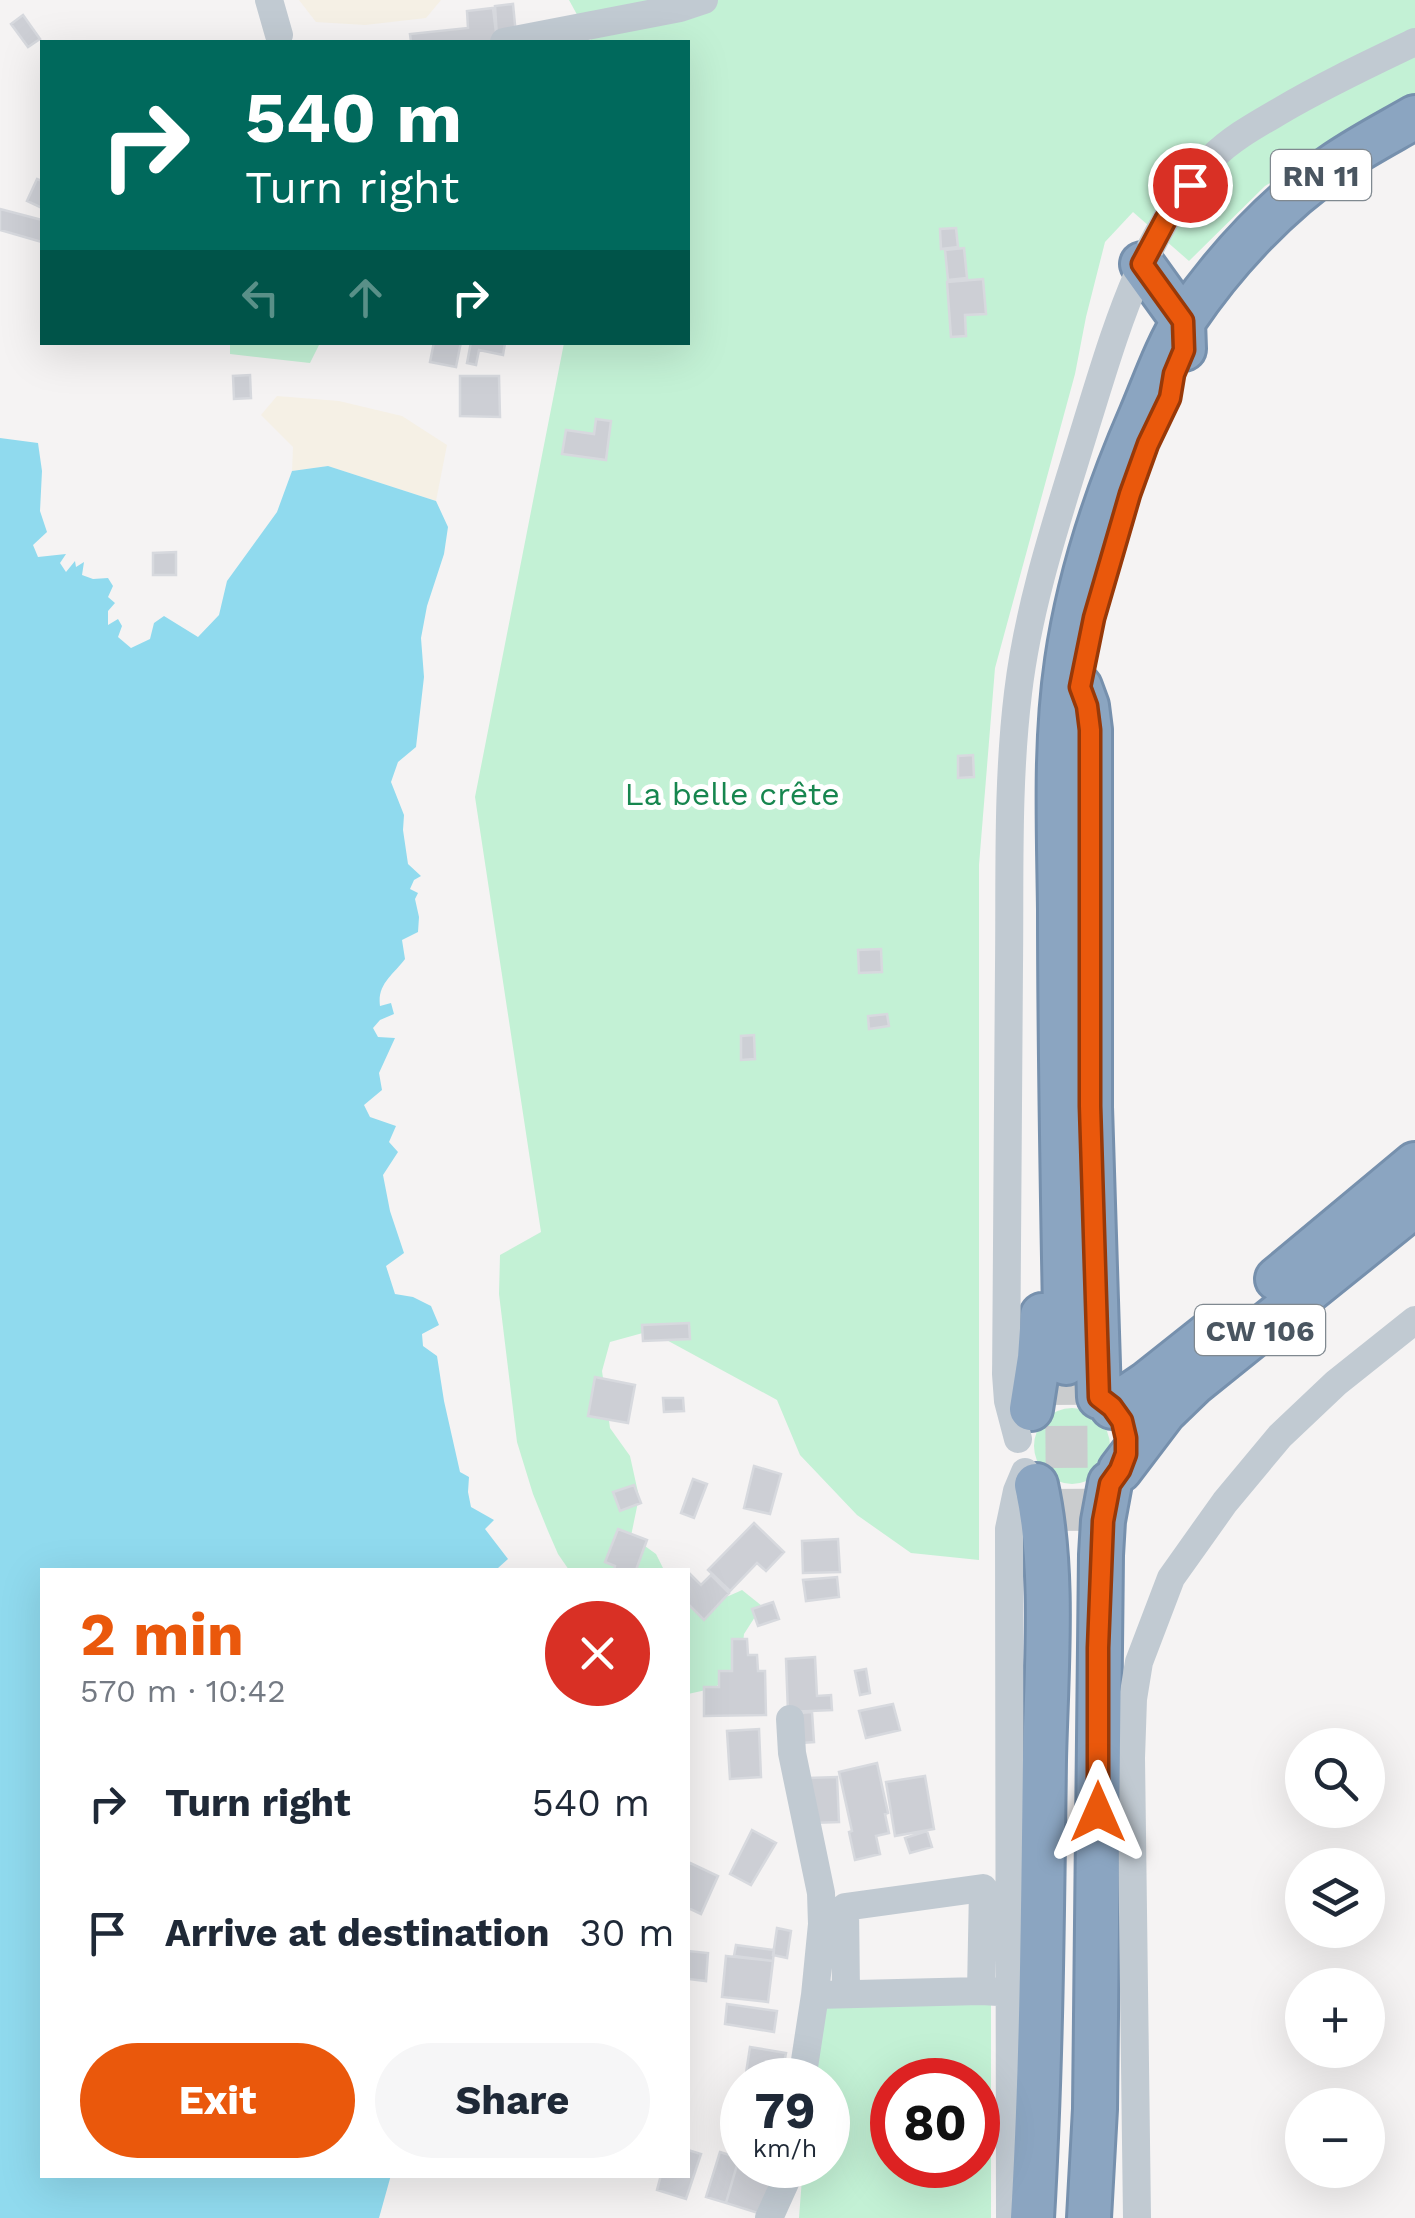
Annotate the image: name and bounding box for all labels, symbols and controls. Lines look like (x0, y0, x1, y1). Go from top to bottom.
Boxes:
text: 540 m (245, 77, 462, 159)
icon: right (80, 80, 210, 210)
pin (1148, 143, 1233, 228)
road number: RN 11 (1271, 150, 1371, 200)
icon: arrive (1163, 158, 1218, 213)
text: Turn right (245, 161, 459, 214)
icon: left (233, 270, 288, 325)
icon: ahead (338, 270, 393, 325)
icon: right (443, 270, 498, 325)
park label: La belle crête (624, 775, 840, 813)
road number: CW 106 (1195, 1305, 1325, 1355)
text: 2 min (80, 1599, 244, 1670)
button: close (545, 1601, 650, 1706)
text: 570 m · 10:42 (80, 1672, 286, 1710)
map controls (1285, 1728, 1385, 2188)
button: search (1285, 1728, 1385, 1828)
position arrow (1046, 1760, 1150, 1864)
icon: right (80, 1776, 135, 1831)
text: Turn right (165, 1781, 351, 1825)
text: 540 m (532, 1781, 650, 1825)
button: layers (1285, 1848, 1385, 1948)
icon: arrive (80, 1906, 135, 1961)
text: Arrive at destination (165, 1911, 550, 1955)
text: 30 m (580, 1911, 675, 1955)
button: + (1285, 1968, 1385, 2068)
button: Exit (80, 2043, 355, 2158)
button: Share (375, 2043, 650, 2158)
speed limit sign: 80 (870, 2058, 1000, 2188)
text: 79 (754, 2081, 816, 2140)
button: − (1285, 2088, 1385, 2188)
text: km/h (753, 2134, 817, 2163)

